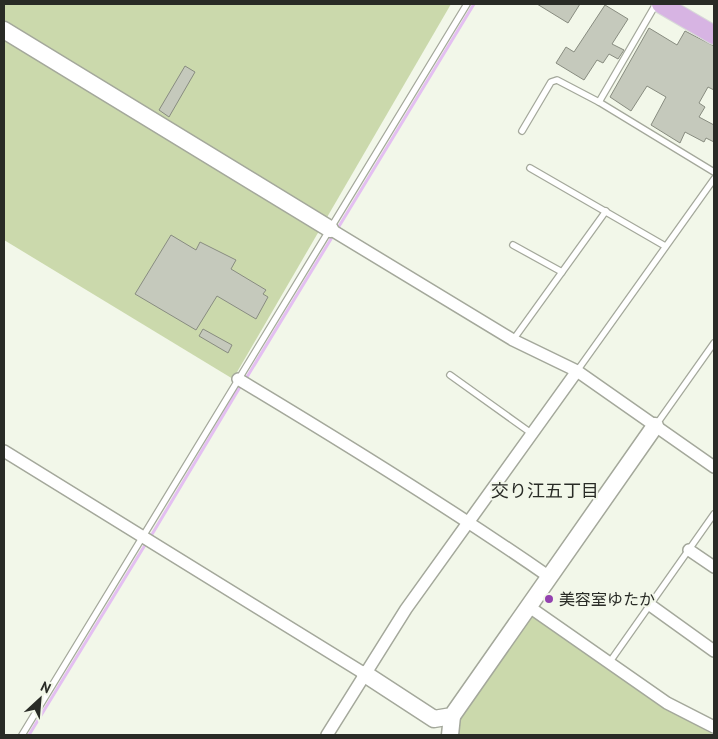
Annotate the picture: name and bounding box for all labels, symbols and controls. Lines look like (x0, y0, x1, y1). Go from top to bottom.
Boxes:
district label: 交り江五丁目 (491, 479, 599, 502)
place label: 美容室ゆたか (559, 589, 655, 609)
marker: 美容室ゆたか (543, 593, 555, 605)
north arrow (15, 674, 65, 724)
text: N (38, 677, 54, 697)

